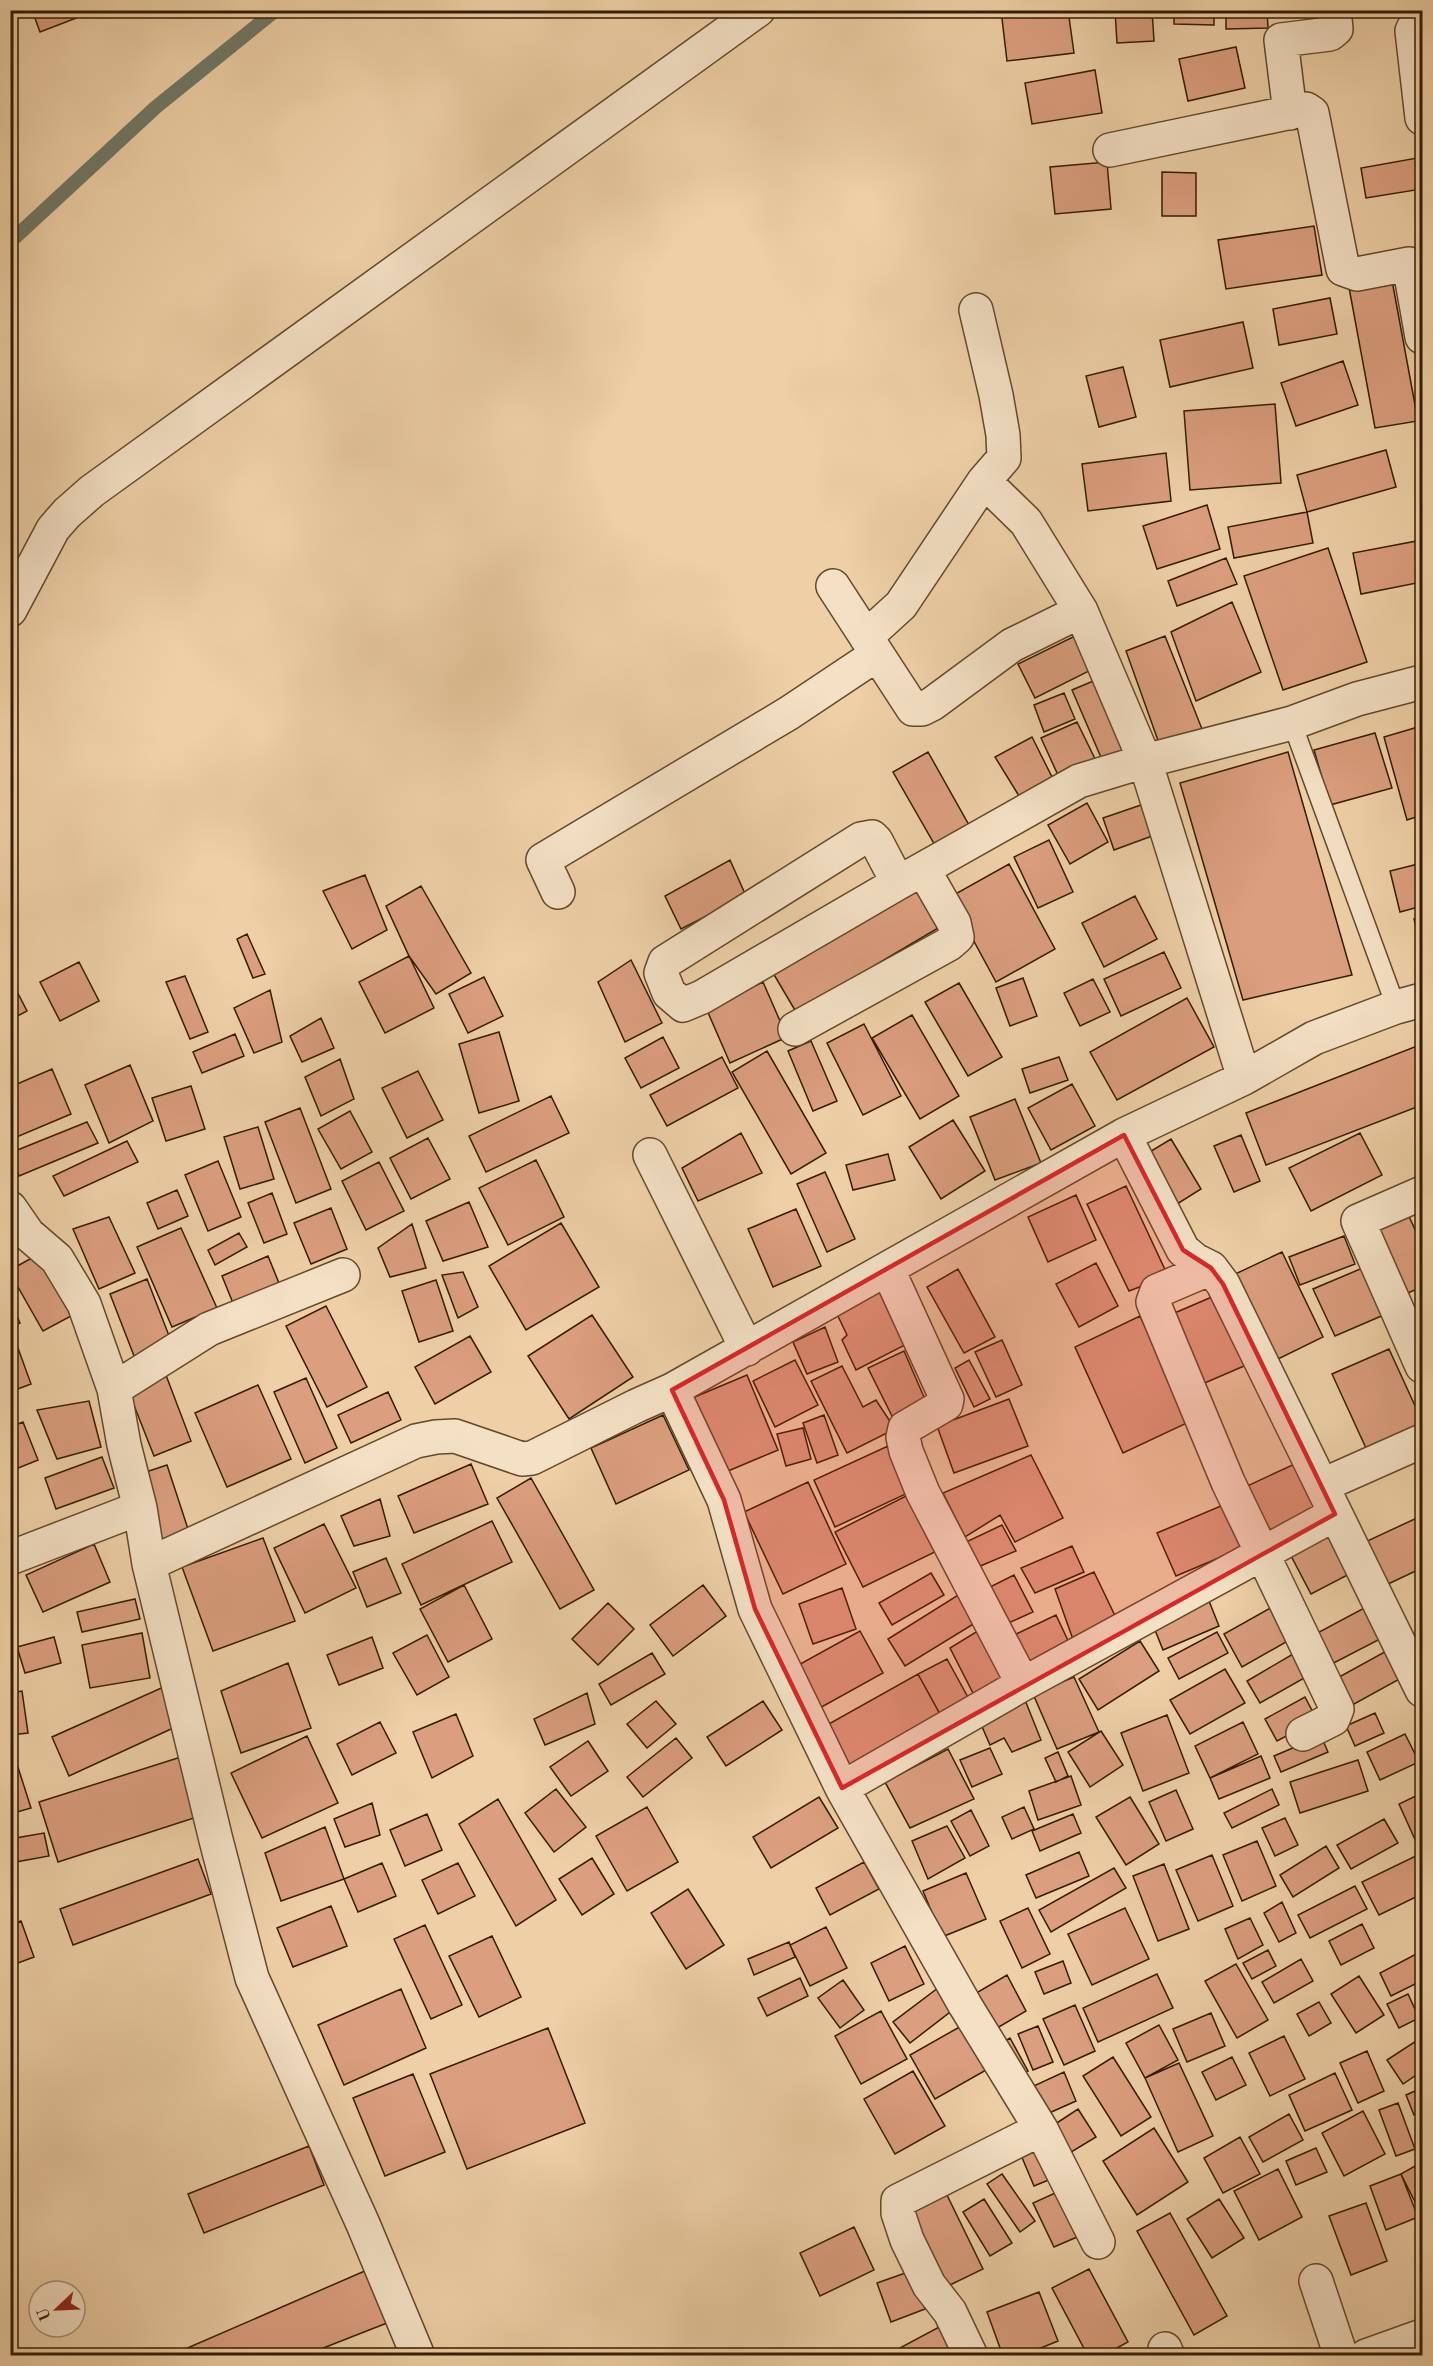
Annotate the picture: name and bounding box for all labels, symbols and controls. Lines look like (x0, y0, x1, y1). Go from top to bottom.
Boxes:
north arrow (27, 2279, 87, 2339)
text: U (35, 2305, 55, 2323)

